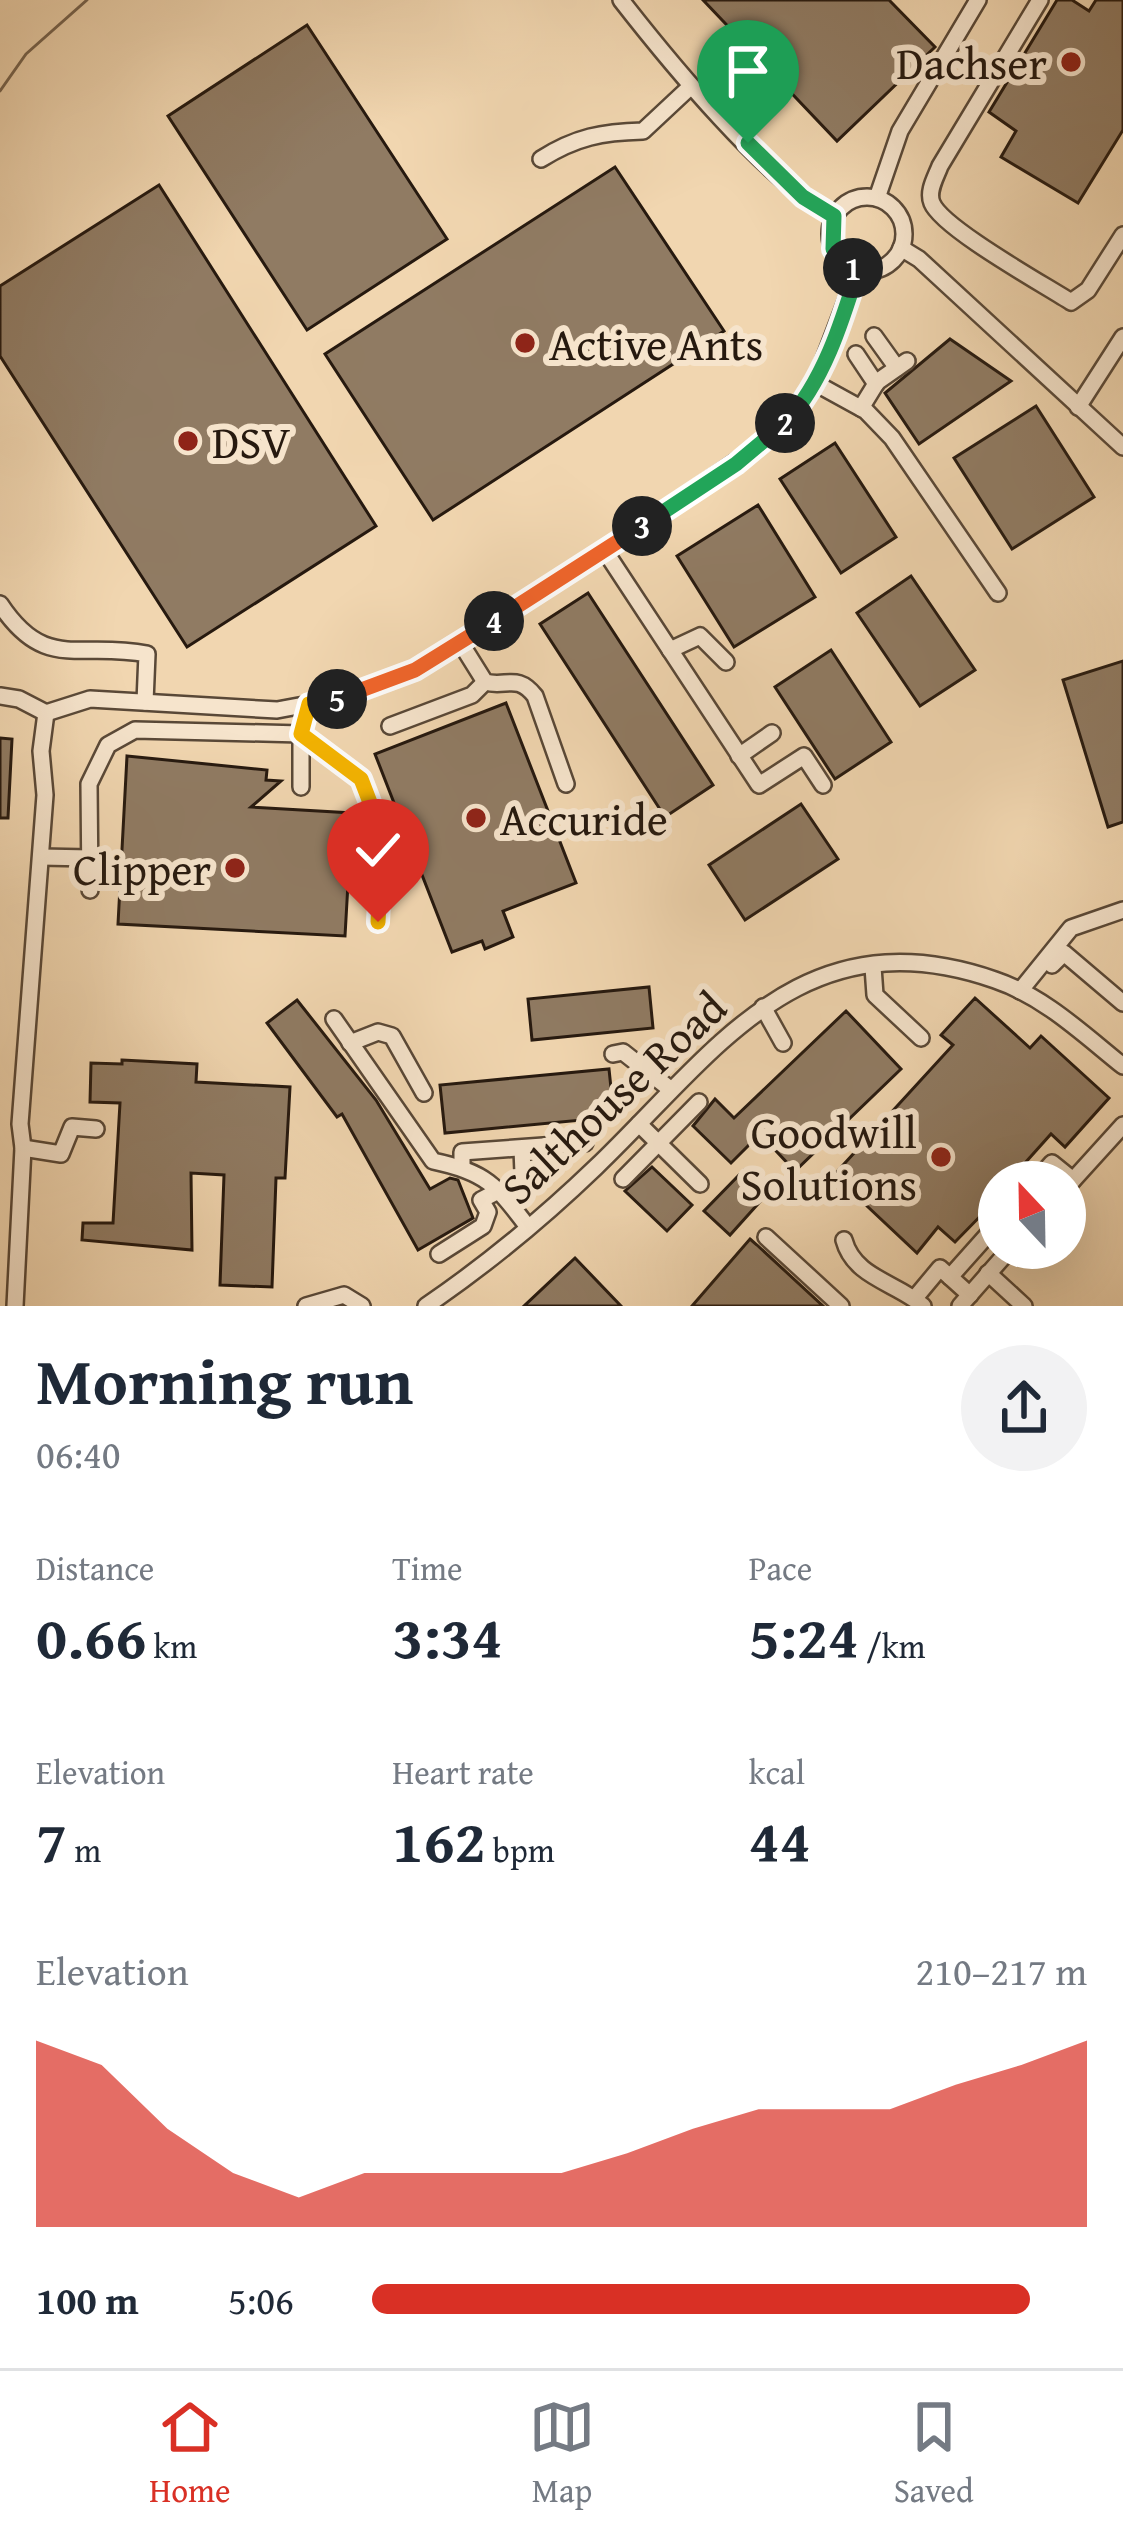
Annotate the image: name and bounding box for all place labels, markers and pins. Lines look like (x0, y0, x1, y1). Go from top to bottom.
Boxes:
pin (697, 20, 799, 143)
place label: Dachser (896, 30, 1047, 95)
marker: Dachser (1058, 49, 1084, 75)
pin: 1 (823, 238, 883, 298)
place label: Active Ants (549, 311, 763, 376)
marker: Active Ants (512, 330, 538, 356)
pin: 2 (755, 393, 815, 453)
place label: DSV (212, 409, 291, 474)
marker: DSV (175, 428, 201, 454)
pin: 3 (612, 496, 672, 556)
pin: 4 (464, 591, 524, 651)
pin: 5 (307, 669, 367, 729)
place label: Accuride (500, 786, 668, 851)
pin (327, 799, 429, 922)
marker: Accuride (463, 805, 489, 831)
place label: Clipper (73, 836, 211, 901)
marker: Clipper (222, 855, 248, 881)
place label: Goodwill Solutions (740, 1099, 917, 1216)
marker: Goodwill Solutions (928, 1144, 954, 1170)

